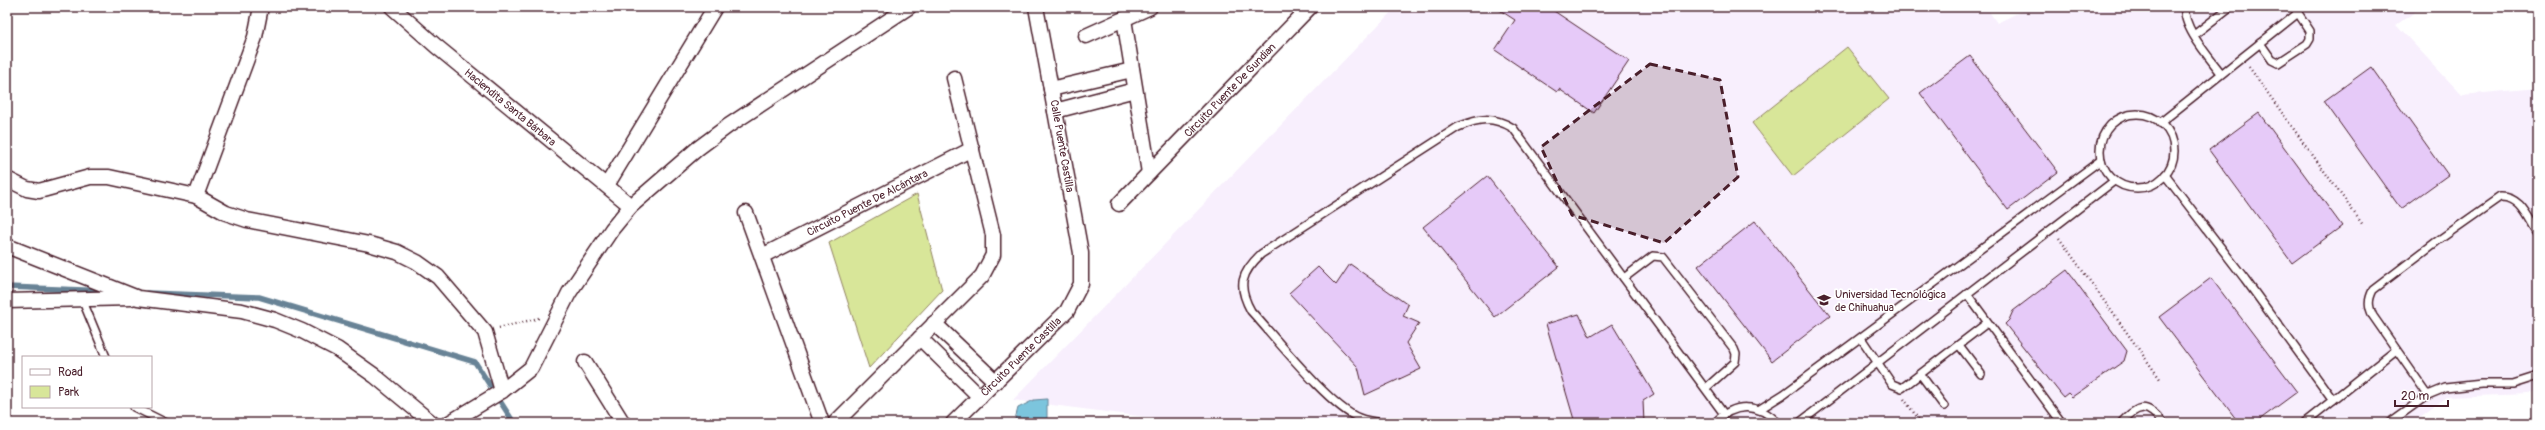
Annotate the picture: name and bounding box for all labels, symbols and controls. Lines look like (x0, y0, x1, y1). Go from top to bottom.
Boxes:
street label: Circuito Puente De Gundian (1181, 40, 1278, 140)
street label: Haciendita Santa Bárbara (462, 66, 559, 148)
street label: Calle Puente Castilla (1047, 99, 1077, 193)
street label: Circuito Puente De Alcántara (805, 166, 930, 239)
place label: Universidad Tecnológica de Chihuahua (1835, 288, 1946, 314)
school or university icon: Universidad Tecnológica de Chihuahua (1816, 292, 1832, 308)
street label: Circuito Puente Castilla (978, 314, 1064, 399)
legend (22, 356, 152, 408)
text: Road (58, 365, 83, 380)
scale bar (2395, 382, 2448, 408)
text: Park (58, 385, 79, 400)
text: 20 m (2401, 389, 2430, 404)

